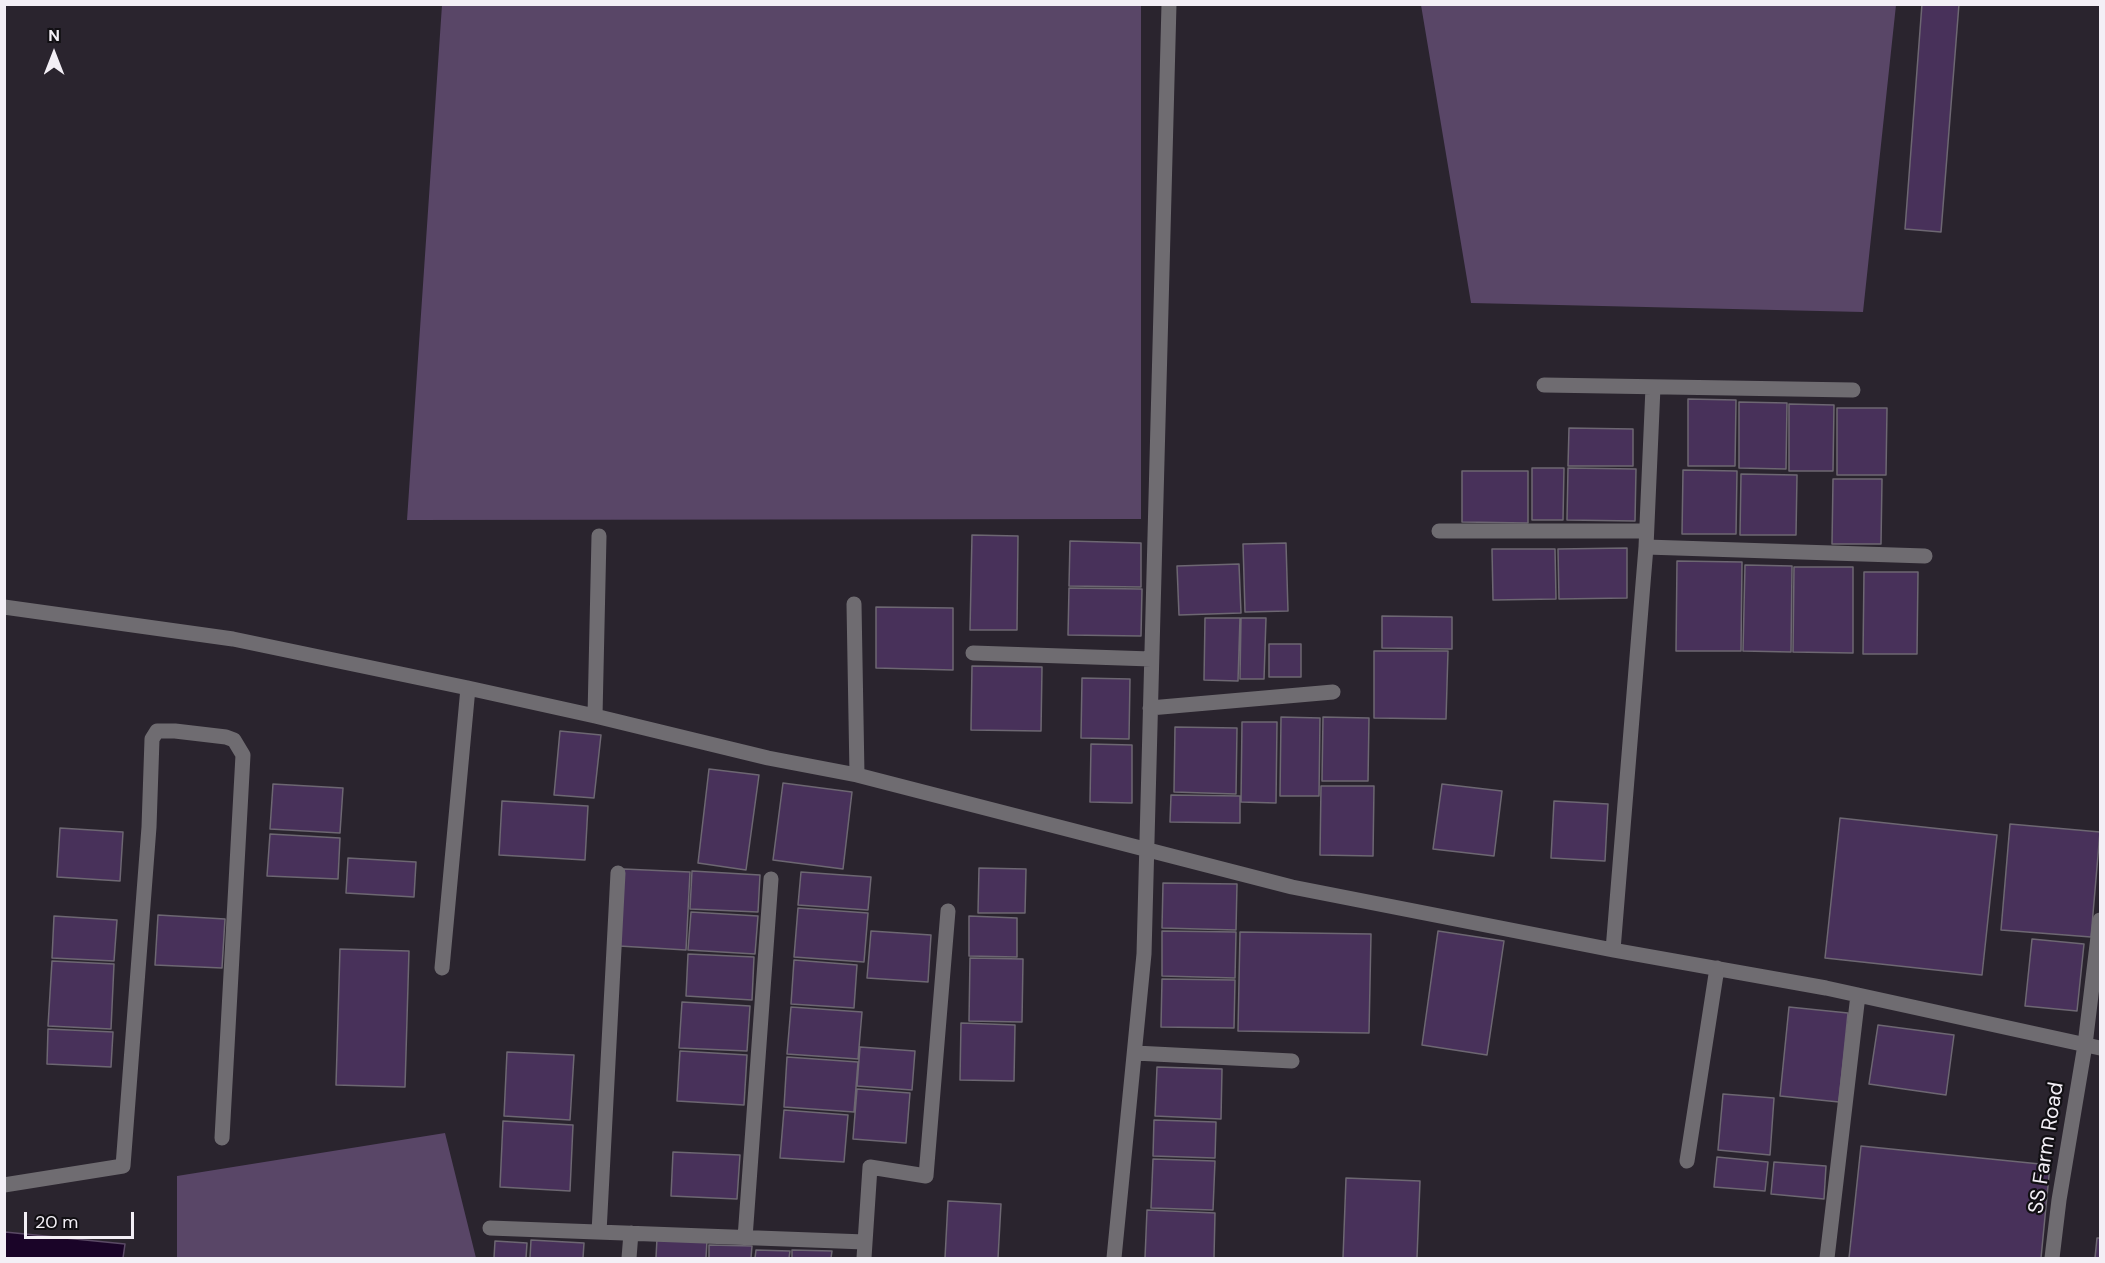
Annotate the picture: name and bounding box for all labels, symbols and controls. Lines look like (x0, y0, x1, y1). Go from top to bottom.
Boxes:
north arrow (24, 24, 84, 84)
text: N (48, 25, 60, 46)
street label: SS Farm Road (2024, 1080, 2070, 1216)
scale bar (27, 1200, 136, 1238)
text: 20 m (35, 1210, 78, 1234)

